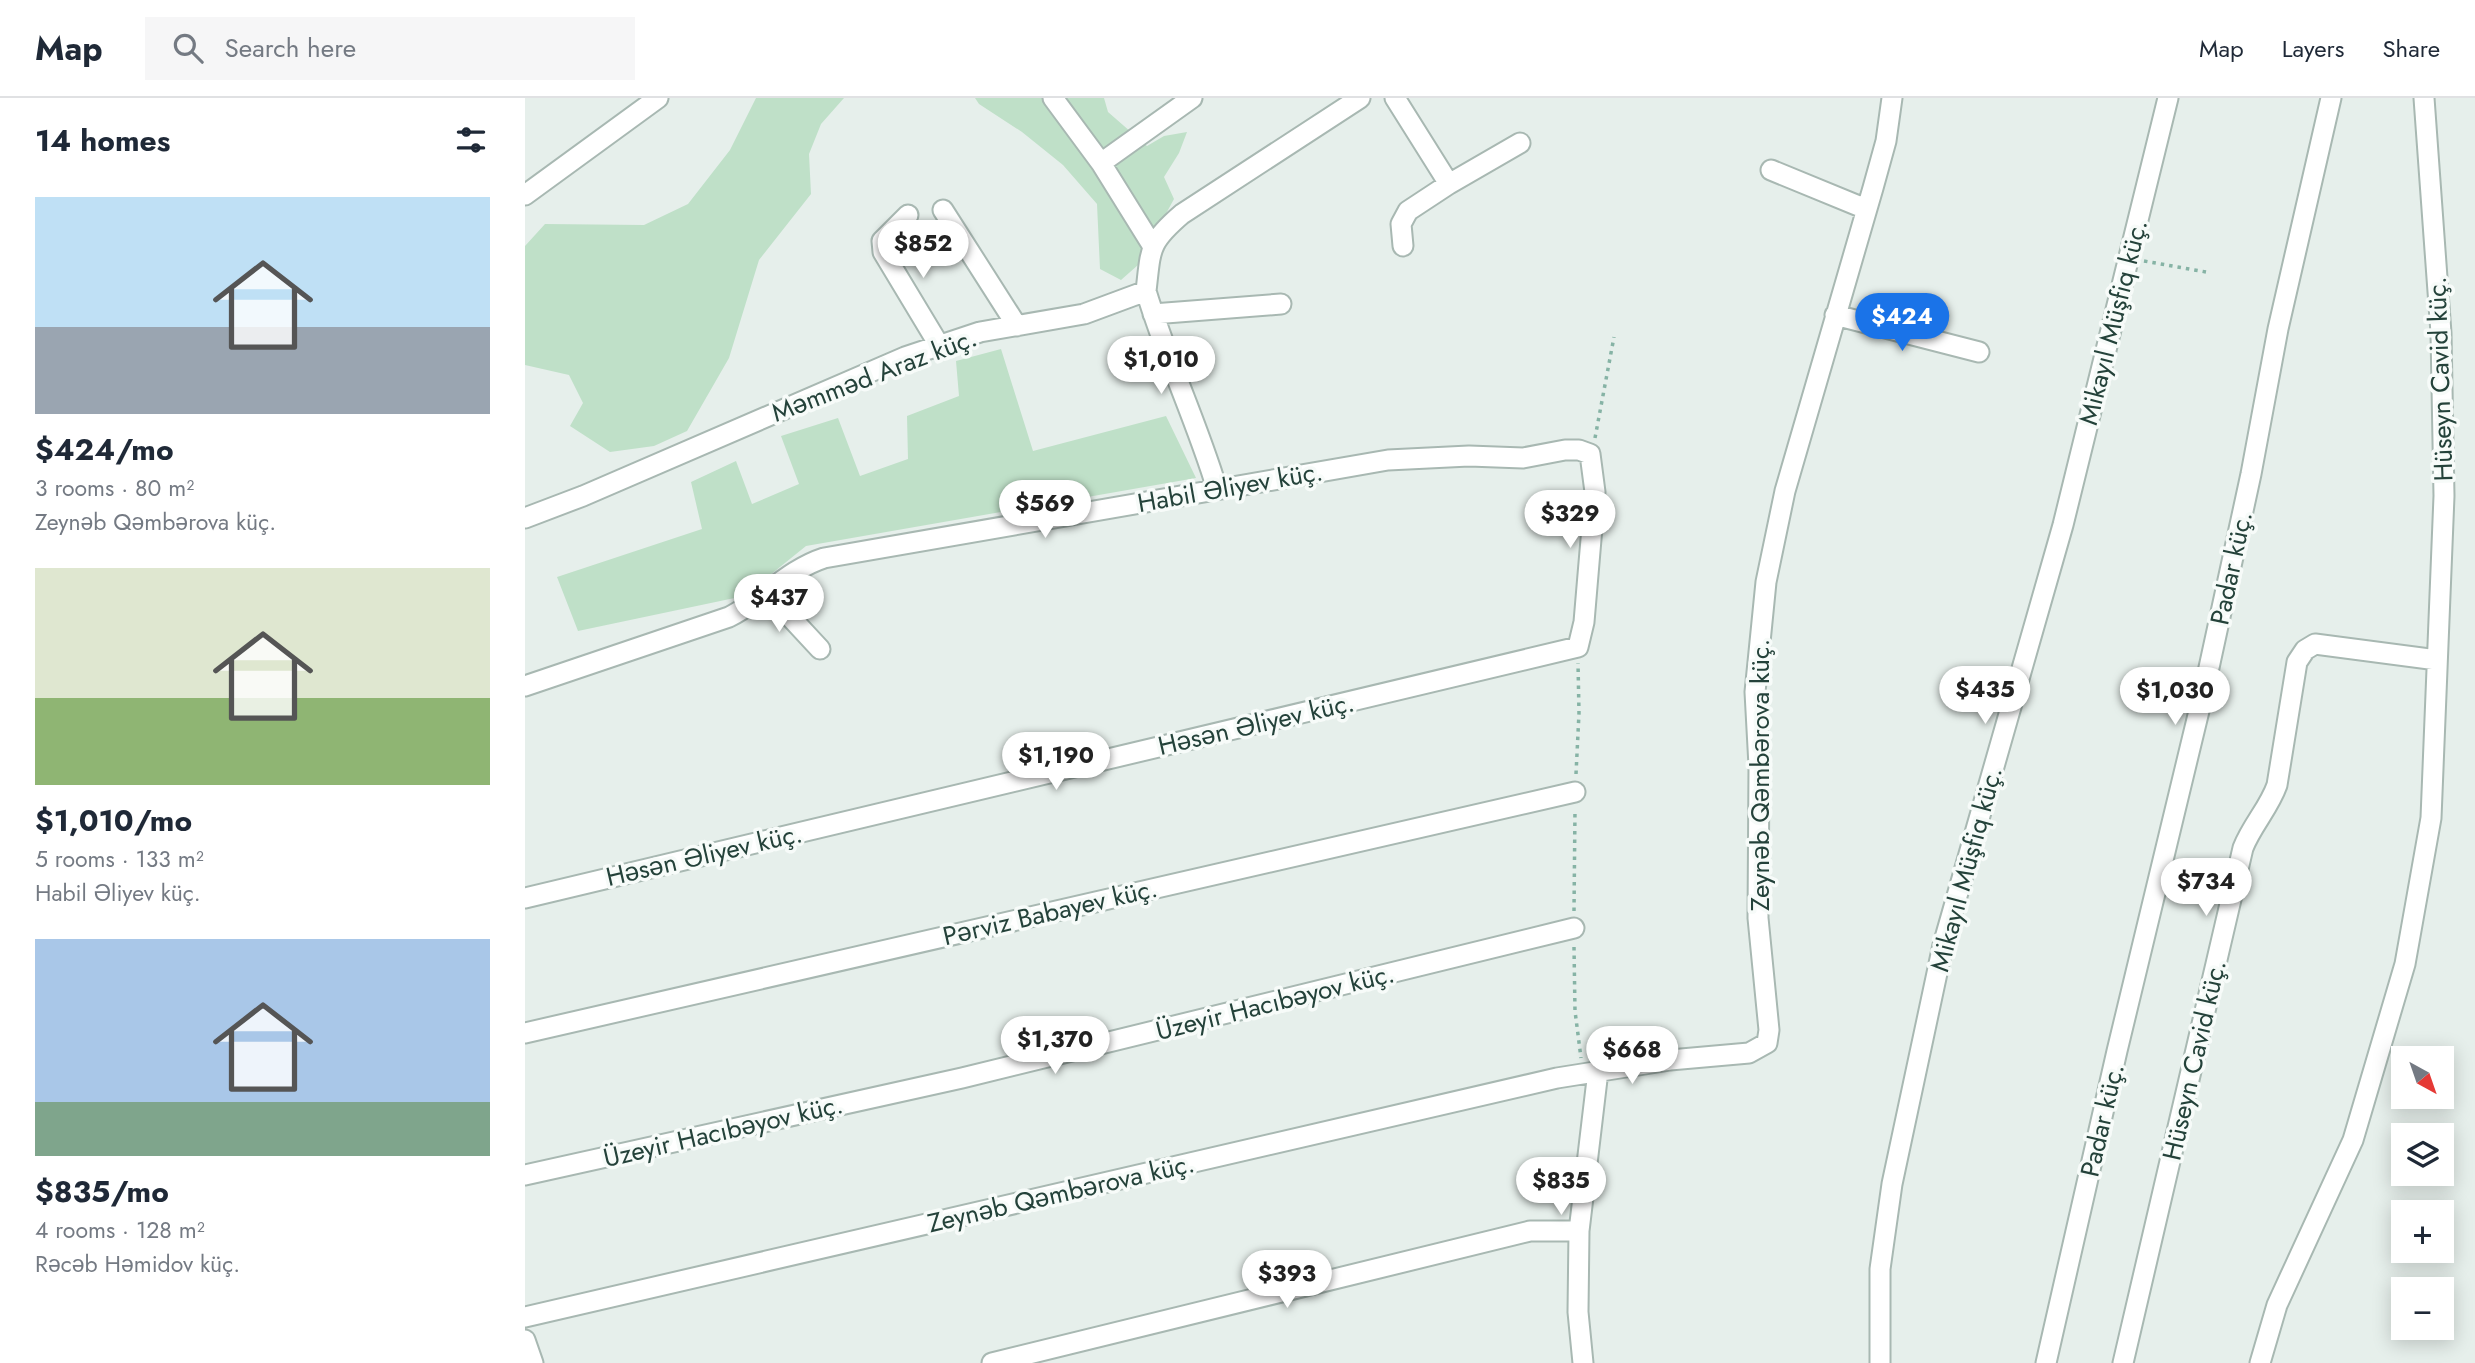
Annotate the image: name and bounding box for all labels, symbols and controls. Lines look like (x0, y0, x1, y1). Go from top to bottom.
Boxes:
search box (145, 17, 635, 80)
text: Map (35, 25, 103, 72)
icon: search (169, 29, 207, 67)
text: Search here (225, 29, 356, 67)
text: Map (2199, 31, 2244, 66)
text: Layers (2282, 31, 2344, 66)
text: Share (2382, 31, 2440, 66)
text: 14 homes (35, 119, 170, 162)
icon: filters (452, 121, 490, 159)
street label: Mikayıl Müşfiq küç. (2069, 215, 2157, 429)
pin: $852 (882, 220, 964, 280)
text: $852 (894, 226, 952, 260)
icon: home (200, 242, 326, 368)
street label: Hüseyn Cavid küç. (2417, 276, 2463, 482)
pin: $424 (1861, 294, 1943, 353)
text: $424 (1871, 299, 1933, 333)
street label: Məmməd Araz küç. (766, 318, 982, 432)
pin: $1,010 (1104, 336, 1218, 396)
text: $1,010 (1123, 342, 1199, 376)
text: $424/mo (35, 428, 174, 471)
street label: Habil Əliyev küç. (1134, 452, 1326, 522)
text: 3 rooms · 80 m² (35, 471, 194, 505)
pin: $569 (1004, 480, 1086, 540)
text: $569 (1015, 486, 1075, 520)
pin: $329 (1529, 490, 1611, 550)
text: $329 (1540, 496, 1600, 530)
text: Zeynəb Qəmbərova küç. (35, 505, 276, 539)
street label: Padar küç. (2200, 508, 2262, 628)
pin: $437 (738, 574, 820, 634)
text: $437 (750, 580, 808, 614)
icon: home (200, 613, 326, 739)
street label: Zeynəb Qəmbərova küç. (1741, 639, 1779, 911)
pin: $435 (1944, 666, 2026, 726)
pin: $1,030 (2118, 668, 2232, 727)
text: $435 (1955, 672, 2015, 706)
text: $1,030 (2136, 673, 2214, 707)
street label: Həsən Əliyev küç. (1154, 683, 1358, 765)
pin: $1,190 (999, 732, 1113, 792)
text: $1,190 (1018, 738, 1094, 772)
street label: Mikayıl Müşfiq küç. (1920, 762, 2012, 976)
text: $1,010/mo (35, 799, 192, 842)
street label: Həsən Əliyev küç. (602, 814, 806, 896)
text: 5 rooms · 133 m² (35, 842, 204, 876)
pin: $734 (2165, 858, 2247, 918)
text: $734 (2177, 864, 2235, 898)
street label: Pərviz Babayev küç. (939, 869, 1161, 955)
text: Habil Əliyev küç. (35, 876, 201, 910)
street label: Üzeyir Hacıbəyov küç. (1152, 954, 1398, 1050)
street label: Hüseyn Cavid küç. (2152, 956, 2236, 1164)
icon: home (200, 984, 326, 1110)
pin: $1,370 (998, 1016, 1112, 1076)
text: $1,370 (1017, 1022, 1093, 1056)
pin: $668 (1591, 1026, 1673, 1086)
text: $668 (1602, 1032, 1662, 1066)
north arrow (2391, 1046, 2453, 1110)
map controls (2391, 1046, 2454, 1340)
street label: Padar küç. (2071, 1060, 2133, 1180)
street label: Üzeyir Hacıbəyov küç. (599, 1085, 847, 1177)
button: layers (2391, 1123, 2454, 1186)
street label: Zeynəb Qəmbərova küç. (924, 1144, 1198, 1242)
pin: $835 (1520, 1158, 1602, 1217)
text: $835 (1532, 1163, 1590, 1197)
text: $835/mo (35, 1170, 169, 1213)
button: + (2391, 1200, 2454, 1263)
text: 4 rooms · 128 m² (35, 1213, 205, 1247)
text: Rəcəb Həmidov küç. (35, 1247, 240, 1281)
pin: $393 (1246, 1250, 1328, 1310)
text: $393 (1258, 1256, 1316, 1290)
button: − (2391, 1277, 2454, 1340)

